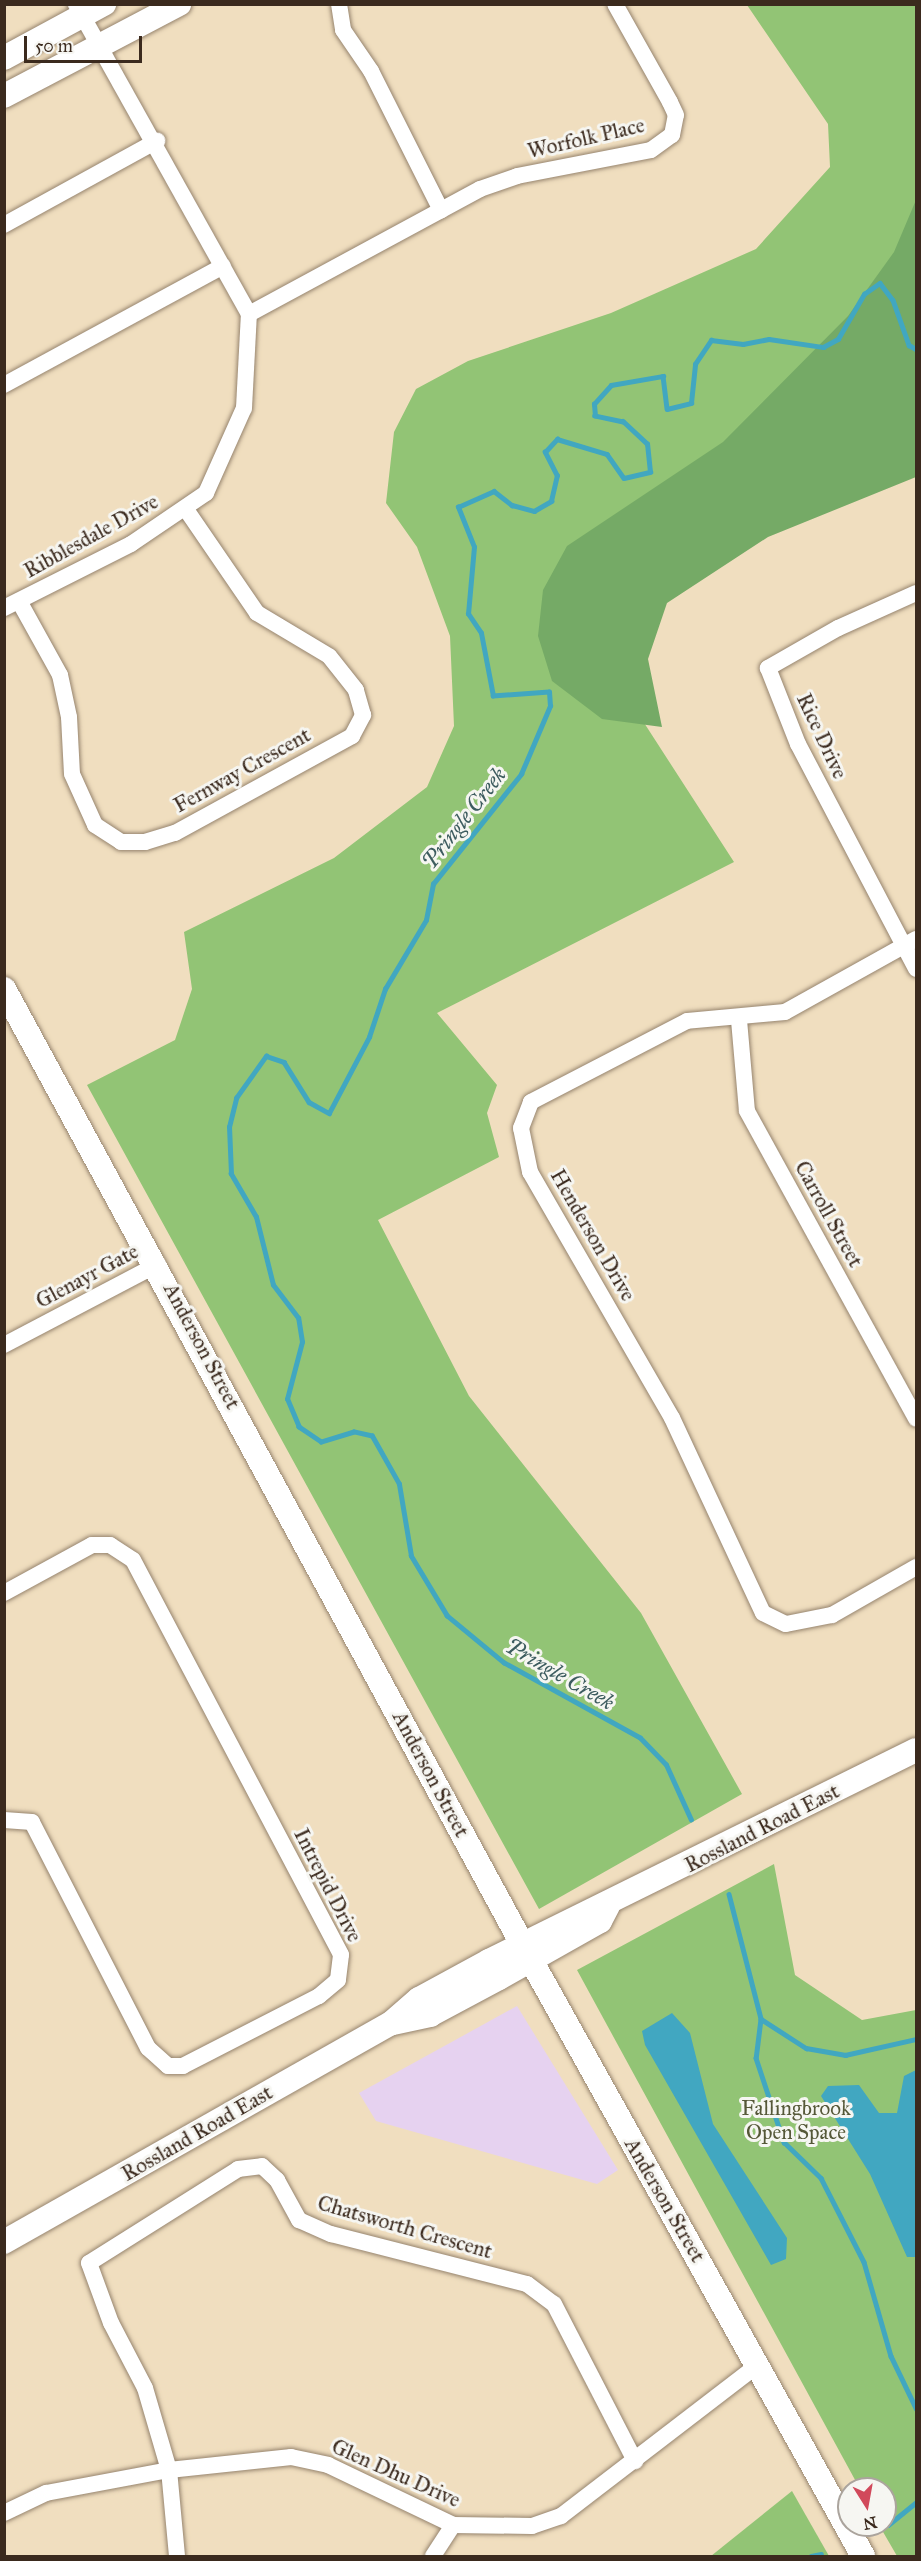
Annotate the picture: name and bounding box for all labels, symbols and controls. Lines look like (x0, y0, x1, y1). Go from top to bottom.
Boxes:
scale bar (27, 24, 146, 62)
text: 50 m (35, 35, 73, 57)
street label: Worfolk Place (525, 112, 647, 164)
street label: Ribblesdale Drive (19, 489, 163, 583)
street label: Rice Drive (791, 689, 853, 783)
street label: Fernway Crescent (169, 722, 315, 818)
water label: Pringle Creek (416, 762, 512, 874)
street label: Carroll Street (789, 1156, 869, 1272)
street label: Henderson Drive (545, 1165, 641, 1305)
street label: Glenayr Gate (32, 1239, 142, 1313)
street label: Anderson Street (158, 1279, 246, 1413)
water label: Pringle Creek (501, 1632, 619, 1716)
street label: Anderson Street (387, 1707, 475, 1841)
street label: Rossland Road East (681, 1778, 843, 1878)
street label: Intrepid Drive (289, 1824, 367, 1946)
street label: Rossland Road East (117, 2080, 277, 2186)
park label: Fallingbrook Open Space (741, 2095, 851, 2145)
street label: Anderson Street (619, 2133, 711, 2267)
street label: Chatsworth Crescent (315, 2190, 495, 2264)
street label: Glen Dhu Drive (328, 2433, 464, 2513)
north arrow (837, 2477, 897, 2537)
text: N (862, 2513, 879, 2534)

